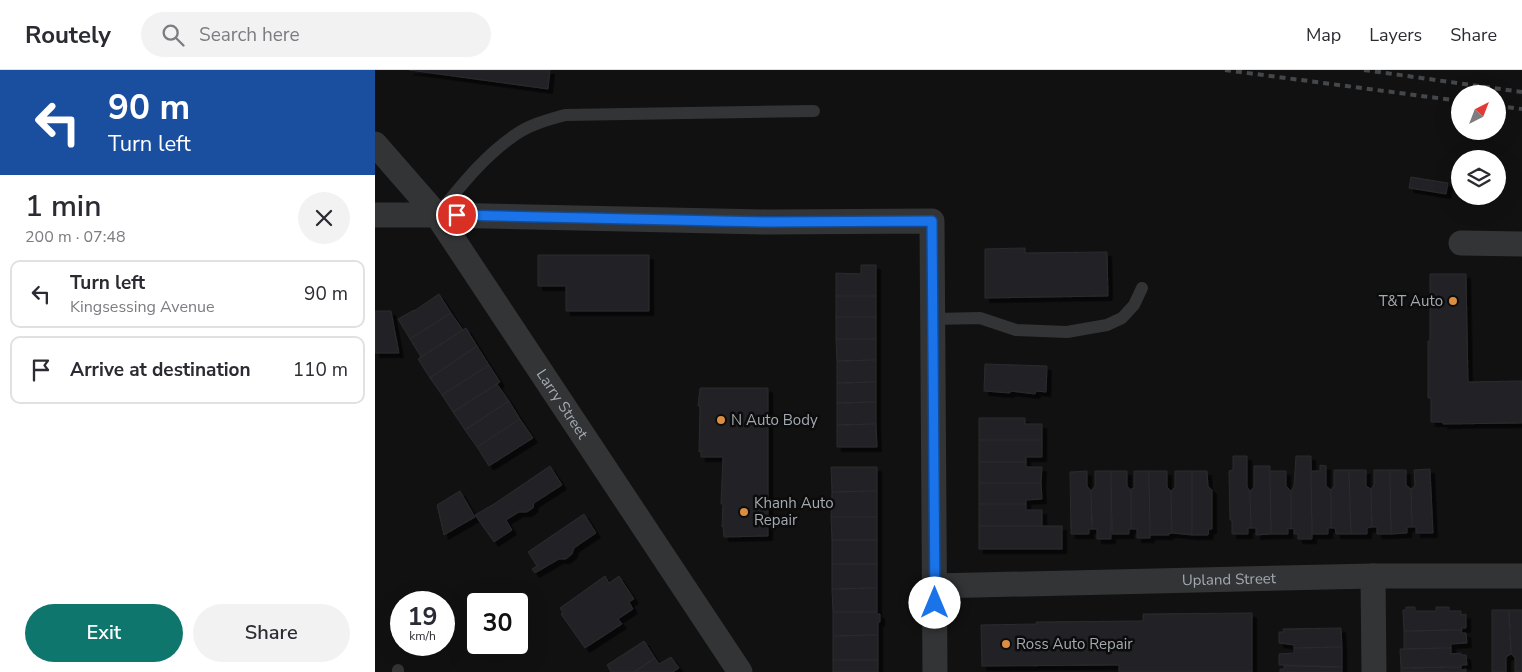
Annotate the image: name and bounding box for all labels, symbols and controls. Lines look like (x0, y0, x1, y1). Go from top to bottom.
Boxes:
search box (141, 12, 491, 57)
text: Routely (25, 19, 111, 51)
icon: search (159, 21, 187, 49)
text: Search here (199, 22, 300, 48)
text: Map (1306, 23, 1341, 47)
text: Layers (1369, 23, 1422, 47)
text: Share (1450, 23, 1497, 47)
text: 90 m (108, 84, 190, 131)
north arrow (1451, 85, 1506, 140)
map controls (1451, 85, 1506, 205)
icon: left (25, 90, 90, 155)
text: Turn left (108, 129, 191, 159)
button: layers (1451, 150, 1506, 205)
text: 1 min (25, 186, 101, 227)
button: close (298, 192, 350, 244)
pin (436, 194, 478, 236)
icon: arrive (443, 201, 471, 229)
text: 200 m · 07:48 (25, 226, 126, 248)
text: Turn left (70, 270, 145, 296)
icon: left (27, 280, 55, 308)
text: 90 m (304, 281, 348, 307)
place label: T&T Auto (1379, 291, 1443, 311)
marker: T&T Auto (1447, 295, 1459, 307)
text: Kingsessing Avenue (70, 296, 215, 318)
icon: arrive (27, 356, 55, 384)
text: Arrive at destination (70, 357, 251, 383)
text: 110 m (293, 357, 348, 383)
street label: Larry Street (532, 365, 593, 443)
place label: N Auto Body (731, 410, 818, 430)
marker: N Auto Body (715, 414, 727, 426)
place label: Khanh Auto Repair (754, 493, 834, 530)
marker: Khanh Auto Repair (738, 506, 750, 518)
street label: Upland Street (1182, 568, 1277, 590)
position arrow (908, 576, 960, 628)
speed limit sign: 30 (465, 591, 530, 656)
text: 19 (407, 600, 438, 634)
button: Exit (25, 604, 183, 662)
button: Share (193, 604, 350, 662)
text: km/h (409, 628, 436, 644)
place label: Ross Auto Repair (1016, 634, 1133, 654)
marker: Ross Auto Repair (1000, 638, 1012, 650)

